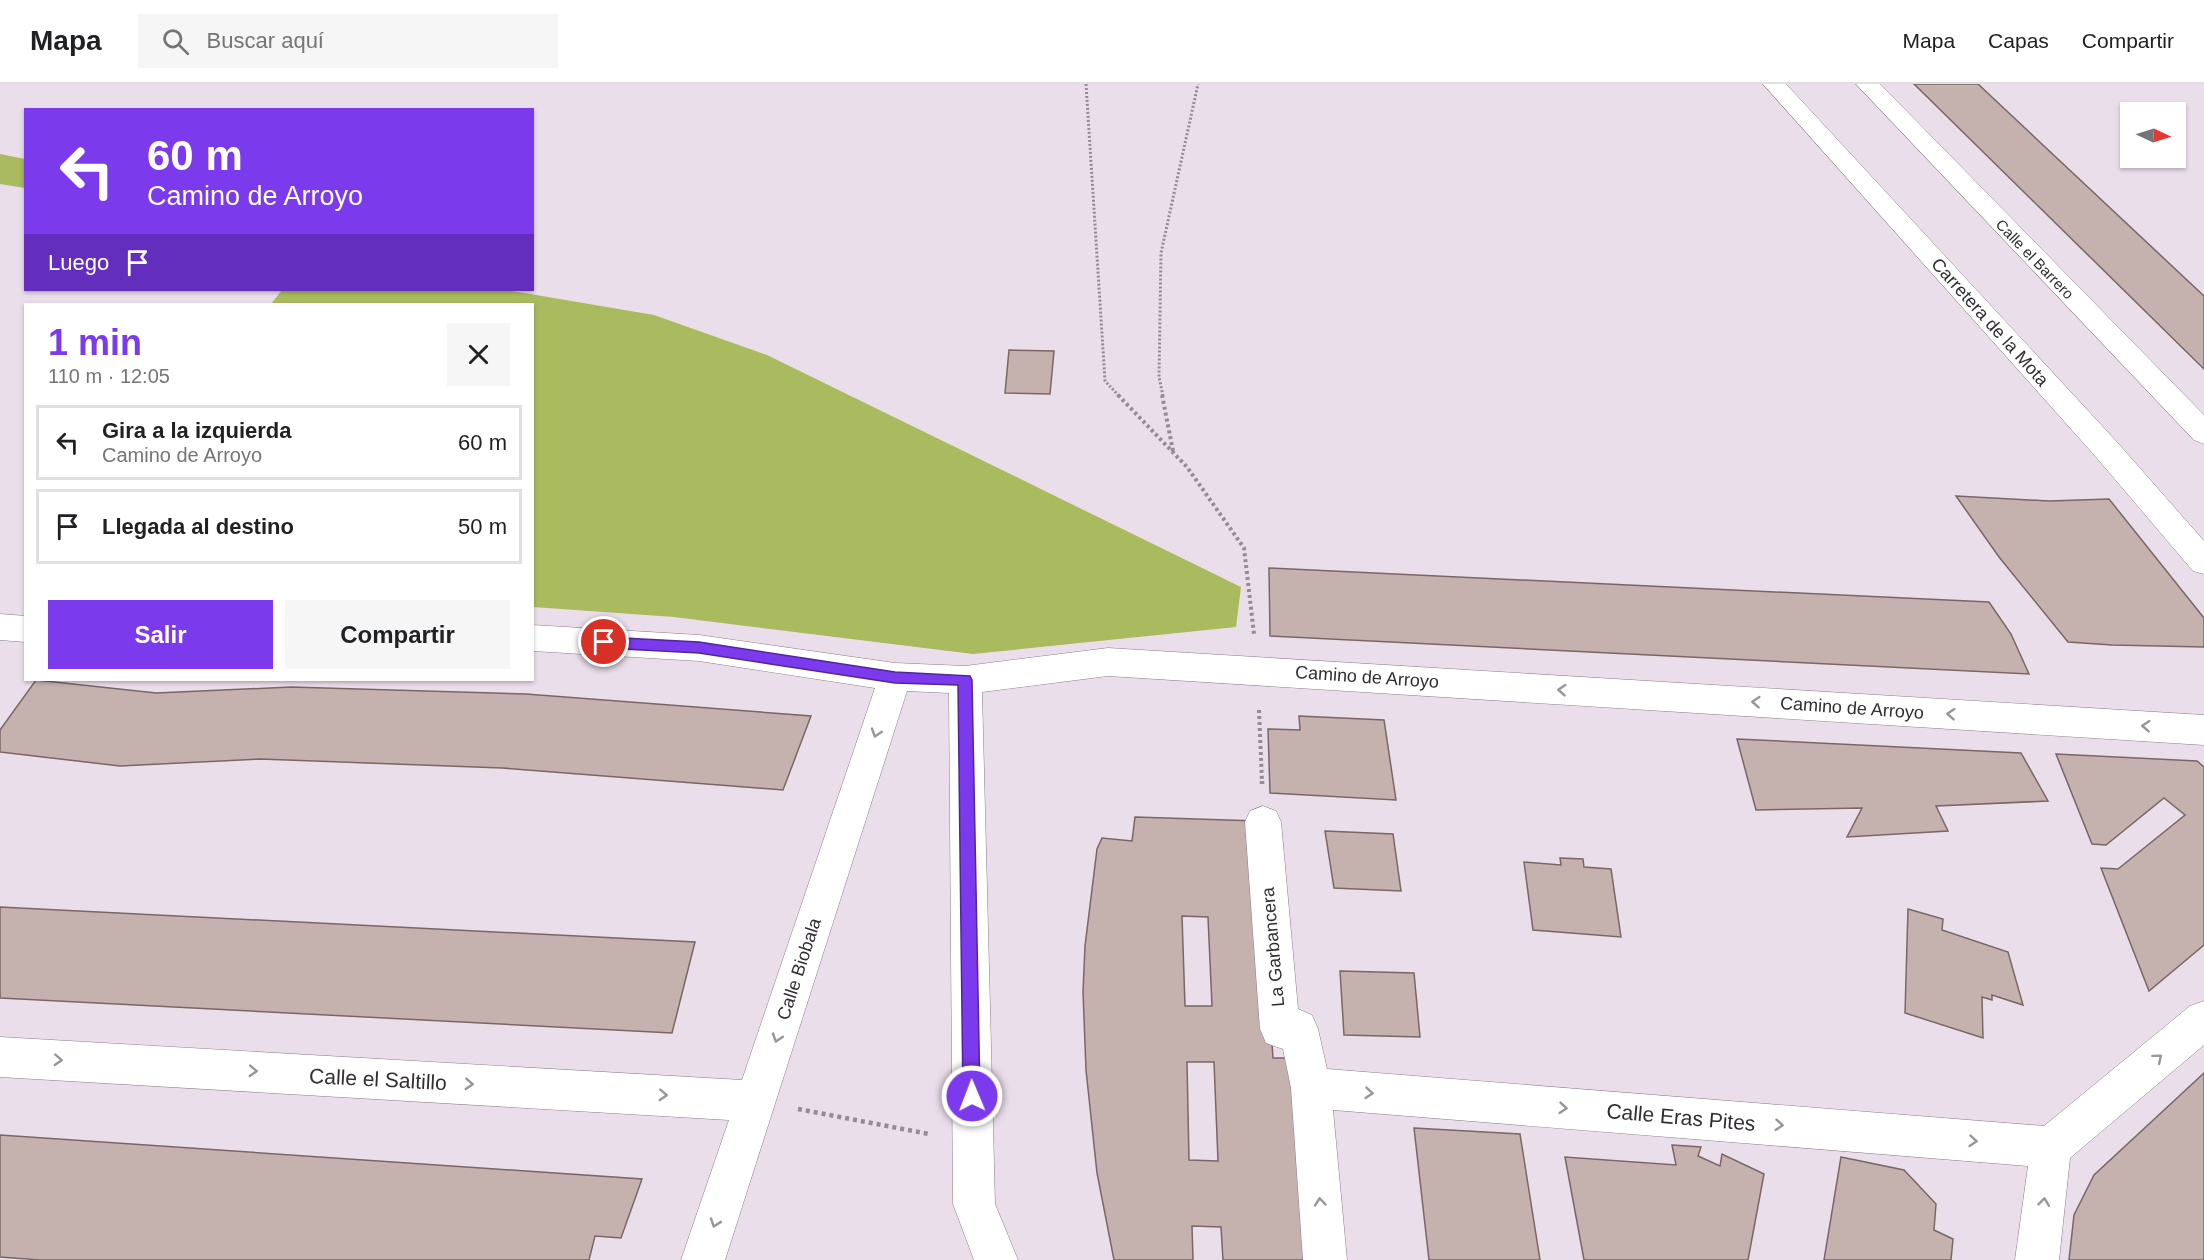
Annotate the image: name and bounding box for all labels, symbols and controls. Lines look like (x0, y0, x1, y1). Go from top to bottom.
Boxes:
search box (138, 14, 558, 68)
text: Mapa (30, 25, 102, 56)
icon: search (159, 25, 192, 58)
text: Buscar aquí (207, 28, 324, 53)
text: Mapa (1903, 29, 1955, 52)
text: Capas (1988, 29, 2049, 52)
text: Compartir (2082, 29, 2174, 52)
north arrow (2120, 102, 2186, 168)
map controls (2120, 102, 2186, 168)
icon: left (48, 132, 126, 210)
text: 60 m (147, 132, 243, 179)
text: Camino de Arroyo (147, 181, 363, 211)
street label: Calle el Barrero (1993, 216, 2077, 302)
icon: arrive (121, 246, 154, 279)
text: Luego (48, 250, 109, 275)
street label: Carretera de la Mota (1927, 254, 2053, 391)
text: 1 min (48, 322, 142, 363)
button: close (447, 323, 510, 386)
text: 110 m · 12:05 (48, 365, 170, 387)
text: Gira a la izquierda (102, 418, 292, 443)
icon: left (51, 426, 84, 459)
text: 60 m (458, 430, 507, 455)
text: Camino de Arroyo (102, 444, 262, 466)
icon: arrive (51, 510, 84, 543)
text: Llegada al destino (102, 514, 294, 539)
text: 50 m (458, 514, 507, 539)
button: Salir (48, 600, 273, 669)
button: Compartir (285, 600, 510, 669)
pin (578, 616, 629, 667)
icon: arrive (587, 625, 620, 658)
street label: Camino de Arroyo (1294, 662, 1440, 692)
one-way arrow (1557, 683, 1566, 696)
street label: Camino de Arroyo (1779, 693, 1925, 723)
one-way arrow (1752, 695, 1761, 708)
one-way arrow (1946, 708, 1956, 721)
one-way arrow (2141, 720, 2150, 733)
one-way arrow (871, 727, 884, 738)
street label: La Garbancera (1258, 885, 1288, 1008)
street label: Calle Biobala (773, 915, 825, 1023)
one-way arrow (771, 1032, 784, 1043)
one-way arrow (54, 1053, 63, 1066)
one-way arrow (2152, 1054, 2163, 1065)
street label: Calle el Saltillo (309, 1064, 447, 1094)
position arrow (940, 1064, 1004, 1128)
one-way arrow (249, 1065, 258, 1078)
one-way arrow (464, 1077, 473, 1090)
one-way arrow (1365, 1086, 1374, 1099)
one-way arrow (659, 1089, 668, 1102)
street label: Calle Eras Pites (1606, 1099, 1756, 1135)
one-way arrow (1559, 1101, 1568, 1114)
one-way arrow (1774, 1118, 1783, 1131)
one-way arrow (1969, 1134, 1978, 1147)
one-way arrow (1314, 1197, 1327, 1206)
one-way arrow (2038, 1197, 2050, 1207)
one-way arrow (710, 1217, 722, 1228)

